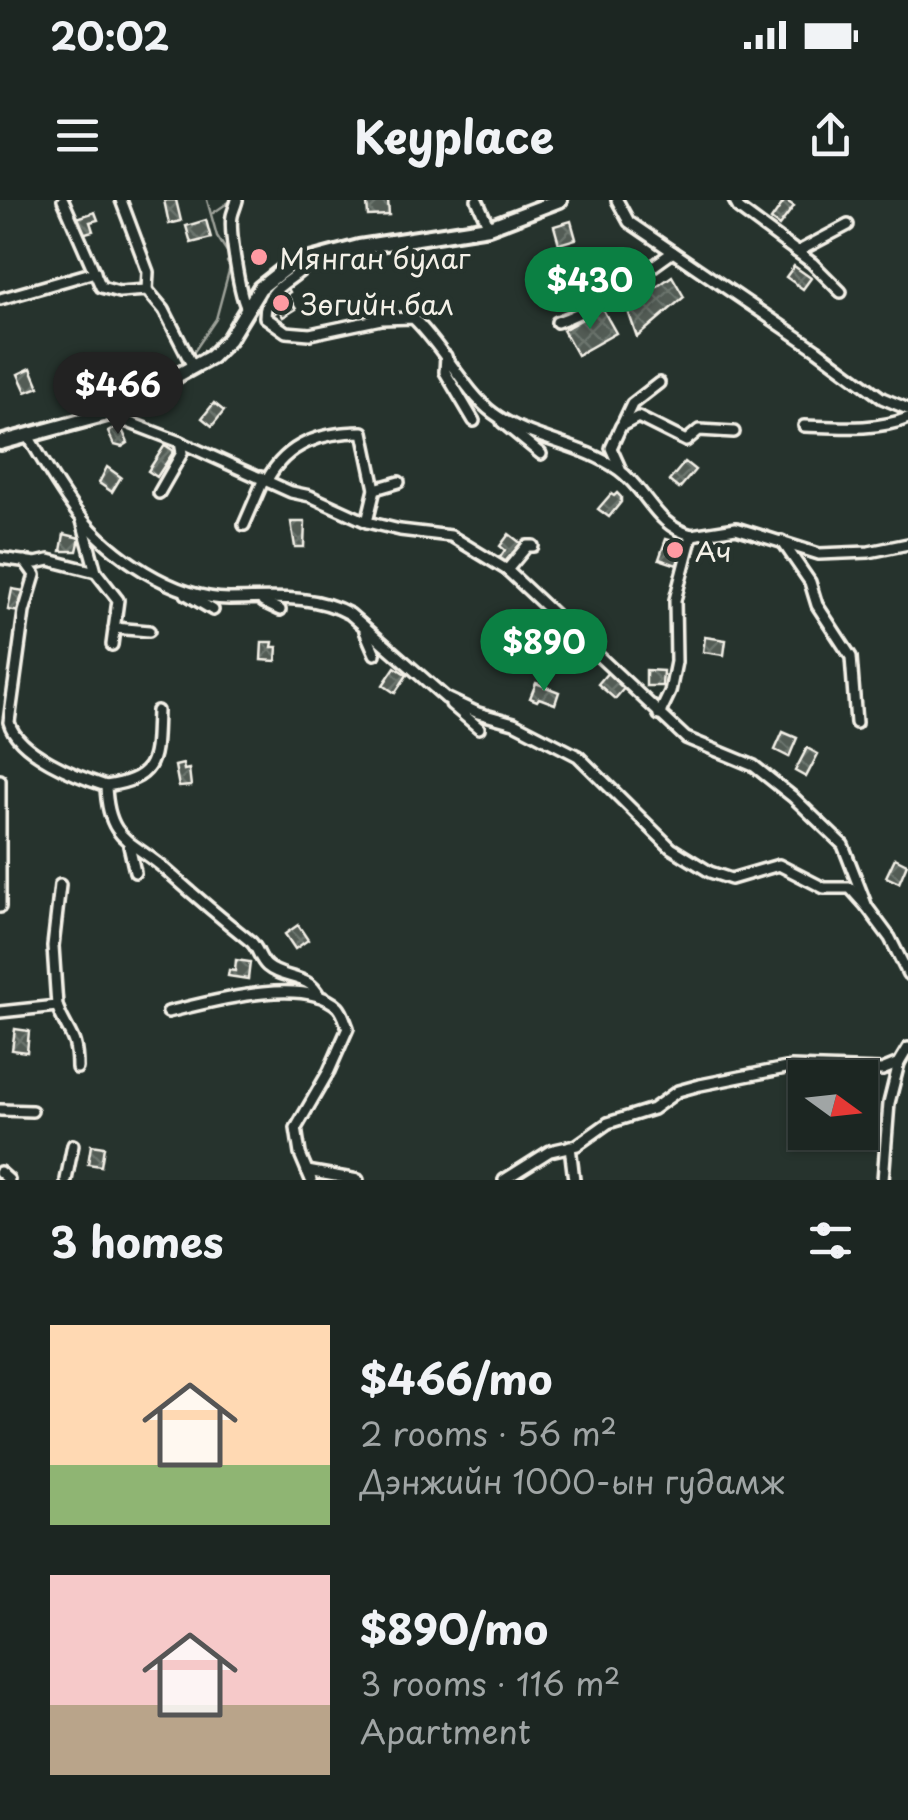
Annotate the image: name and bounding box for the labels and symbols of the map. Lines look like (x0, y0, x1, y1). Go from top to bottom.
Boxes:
place label: Мянган булаг (279, 236, 471, 279)
marker: Мянган булаг (248, 246, 270, 268)
pin: $430 (531, 247, 649, 332)
place label: Зөгийн бал (301, 282, 454, 325)
marker: Зөгийн бал (270, 292, 292, 314)
pin: $466 (59, 352, 177, 437)
place label: Ач (695, 529, 732, 572)
marker: Ач (664, 539, 686, 561)
pin: $890 (485, 609, 603, 694)
north arrow (788, 1060, 878, 1150)

